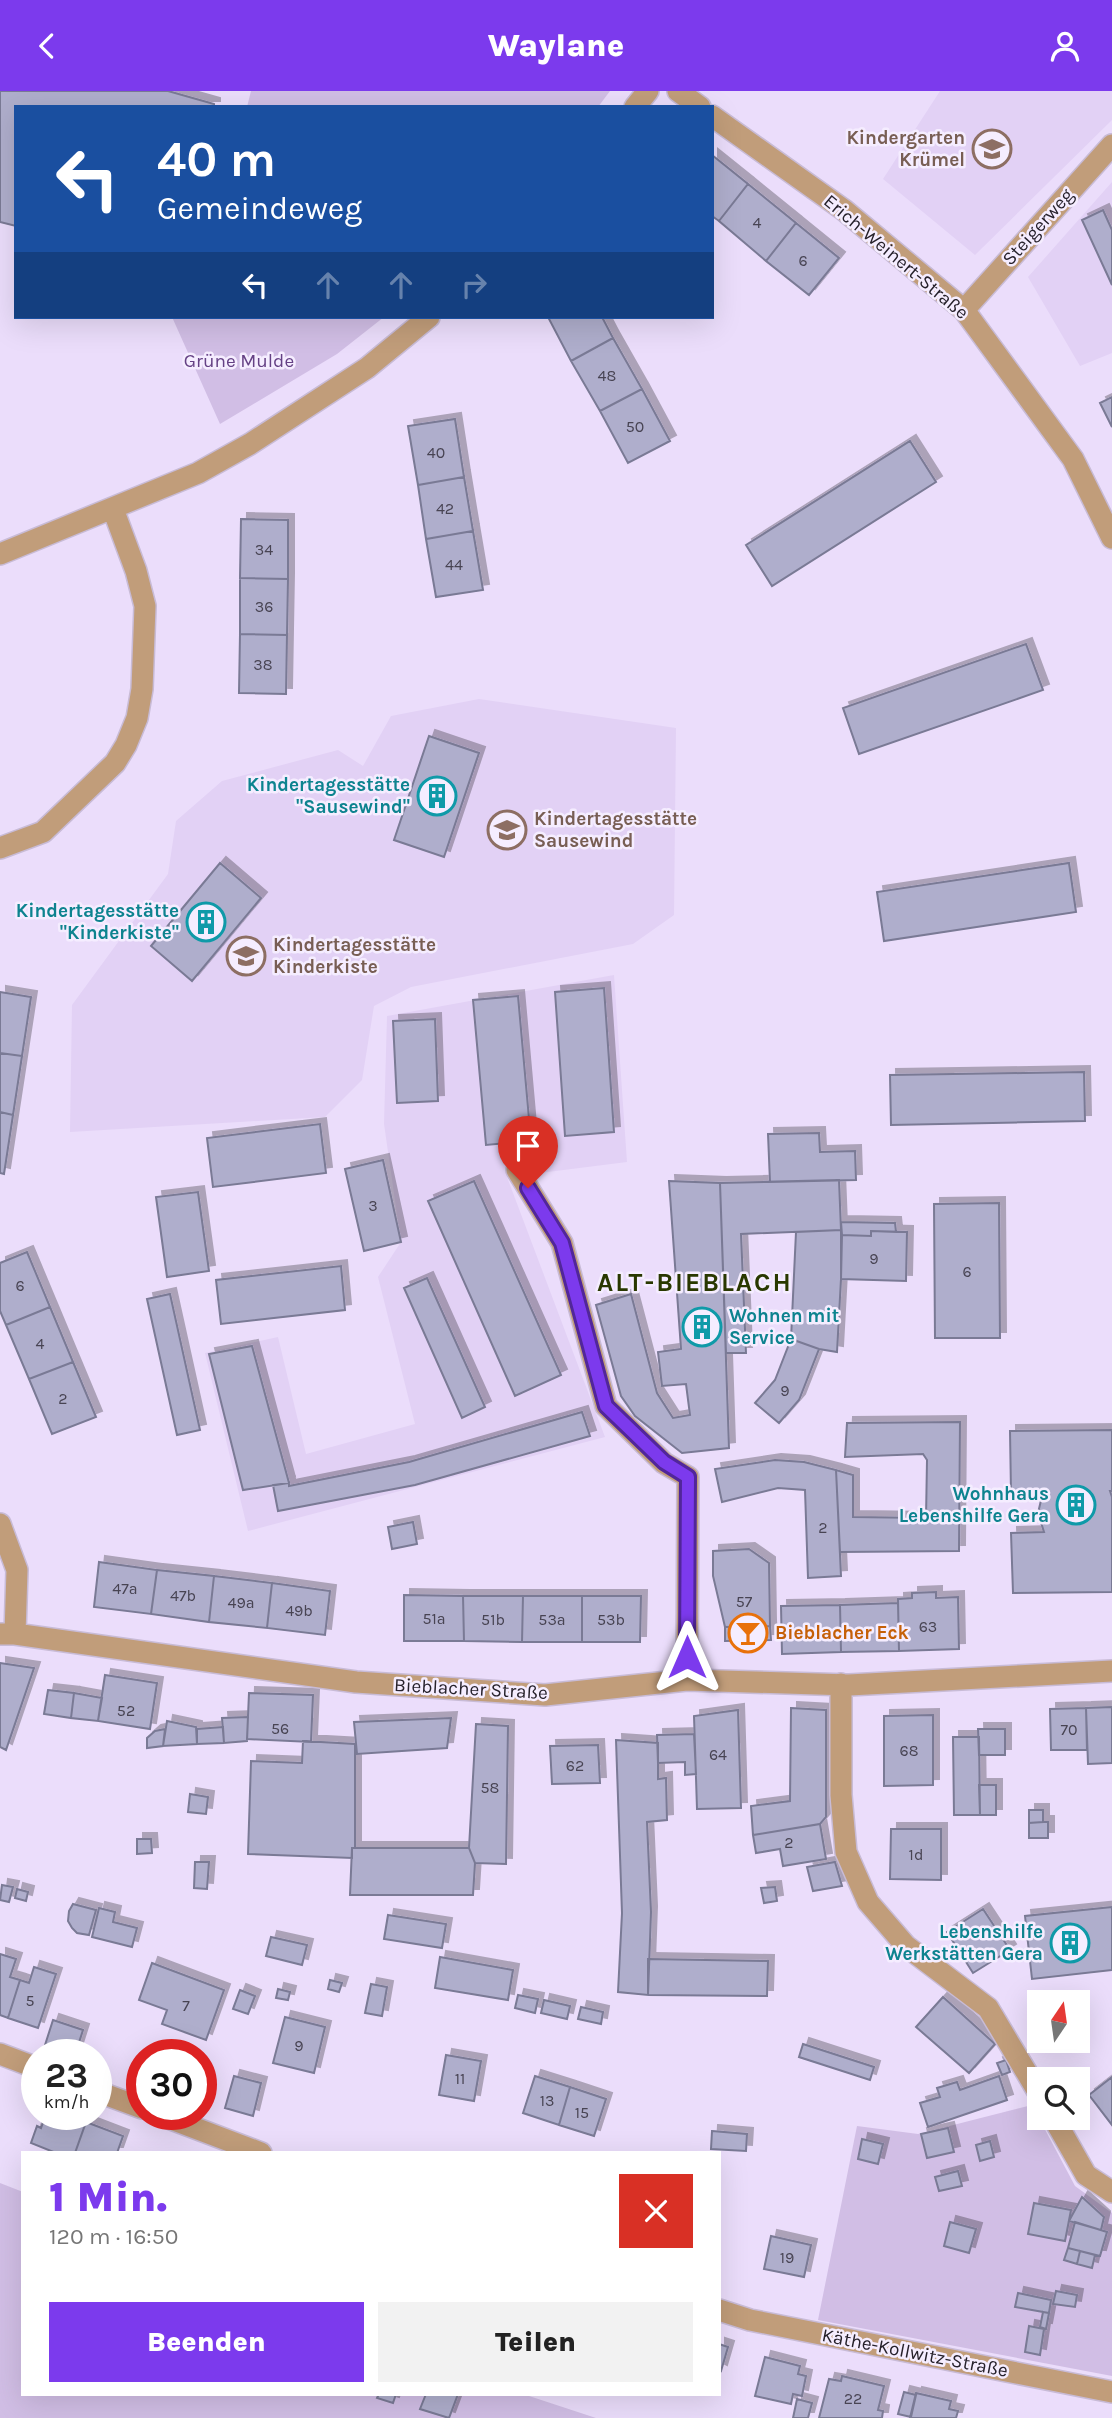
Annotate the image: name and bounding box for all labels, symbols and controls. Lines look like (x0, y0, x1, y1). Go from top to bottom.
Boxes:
icon: back (28, 27, 66, 65)
text: Waylane (488, 27, 624, 64)
icon: person (1046, 27, 1084, 65)
place label: Kindergarten Krümel (846, 127, 965, 171)
school or university icon: Kindergarten Krümel (971, 128, 1013, 170)
text: 40 m (157, 131, 276, 188)
icon: left (42, 133, 133, 224)
street label: Steigerweg (998, 184, 1078, 270)
text: Gemeindeweg (157, 190, 362, 227)
street label: Erich-Weinert-Straße (819, 190, 973, 324)
house number: 4 (753, 213, 762, 232)
house number: 6 (798, 251, 808, 270)
icon: left (236, 266, 274, 304)
icon: ahead (309, 266, 347, 304)
icon: ahead (382, 266, 420, 304)
icon: right (455, 266, 493, 304)
park label: Grüne Mulde (184, 350, 294, 372)
house number: 48 (598, 366, 616, 385)
house number: 50 (626, 417, 644, 436)
house number: 40 (427, 443, 445, 462)
house number: 42 (436, 499, 454, 518)
house number: 34 (255, 540, 273, 559)
house number: 44 (445, 555, 463, 574)
house number: 36 (255, 597, 273, 616)
house number: 38 (253, 655, 273, 674)
place label: Kindertagesstätte "Sausewind" (247, 774, 410, 818)
building icon: Kindertagesstätte "Sausewind" (416, 775, 458, 817)
place label: Kindertagesstätte Sausewind (534, 808, 697, 852)
school or university icon: Kindertagesstätte Sausewind (486, 809, 528, 851)
place label: Kindertagesstätte "Kinderkiste" (16, 900, 179, 944)
building icon: Kindertagesstätte "Kinderkiste" (185, 901, 227, 943)
place label: Kindertagesstätte Kinderkiste (273, 934, 436, 978)
school or university icon: Kindertagesstätte Kinderkiste (225, 935, 267, 977)
pin (498, 1116, 558, 1188)
icon: arrive (509, 1127, 547, 1165)
house number: 3 (368, 1196, 378, 1215)
house number: 9 (869, 1249, 879, 1268)
house number: 6 (962, 1262, 972, 1281)
district label: ALT-BIEBLACH (597, 1267, 793, 1298)
house number: 6 (15, 1276, 25, 1295)
place label: Wohnen mit Service (729, 1305, 839, 1349)
building icon: Wohnen mit Service (681, 1306, 723, 1348)
house number: 4 (36, 1334, 45, 1353)
house number: 9 (780, 1381, 790, 1400)
house number: 2 (58, 1389, 68, 1408)
place label: Wohnhaus Lebenshilfe Gera (899, 1483, 1049, 1527)
building icon: Wohnhaus Lebenshilfe Gera (1055, 1484, 1097, 1526)
house number: 2 (818, 1518, 828, 1537)
house number: 47a (112, 1579, 138, 1598)
house number: 47b (170, 1586, 196, 1605)
house number: 57 (736, 1592, 753, 1611)
house number: 49a (227, 1593, 255, 1612)
house number: 49b (285, 1601, 313, 1620)
house number: 51a (422, 1609, 446, 1628)
house number: 51b (481, 1610, 505, 1629)
house number: 53a (538, 1610, 566, 1629)
house number: 53b (597, 1610, 625, 1629)
bar icon: Bieblacher Eck (727, 1612, 769, 1654)
house number: 63 (919, 1617, 937, 1636)
position arrow (650, 1620, 724, 1694)
place label: Bieblacher Eck (775, 1622, 909, 1644)
street label: Bieblacher Straße (394, 1674, 548, 1704)
house number: 52 (117, 1701, 135, 1720)
house number: 56 (271, 1719, 289, 1738)
house number: 70 (1060, 1720, 1078, 1739)
house number: 68 (900, 1741, 919, 1760)
house number: 64 (709, 1745, 727, 1764)
house number: 62 (566, 1756, 584, 1775)
house number: 58 (481, 1778, 499, 1797)
house number: 2 (784, 1833, 794, 1852)
house number: 1d (909, 1845, 923, 1864)
place label: Lebenshilfe Werkstätten Gera (885, 1921, 1043, 1965)
building icon: Lebenshilfe Werkstätten Gera (1049, 1922, 1091, 1964)
north arrow (1027, 1990, 1090, 2053)
map controls (1027, 1990, 1090, 2130)
house number: 5 (25, 1991, 35, 2010)
house number: 7 (182, 1996, 190, 2015)
house number: 9 (294, 2036, 304, 2055)
speed limit sign: 30 (126, 2039, 217, 2130)
text: 23 (45, 2055, 88, 2096)
button: search (1027, 2067, 1090, 2130)
house number: 11 (455, 2069, 465, 2088)
text: km/h (44, 2091, 89, 2113)
house number: 13 (540, 2091, 554, 2110)
house number: 15 (575, 2103, 589, 2122)
text: 1 Min. (49, 2172, 167, 2222)
button: close (619, 2174, 693, 2248)
text: 120 m · 16:50 (49, 2223, 178, 2250)
house number: 19 (780, 2248, 794, 2267)
button: Beenden (49, 2302, 364, 2382)
button: Teilen (378, 2302, 693, 2382)
street label: Käthe-Kollwitz-Straße (820, 2324, 1010, 2382)
house number: 22 (844, 2389, 862, 2408)

